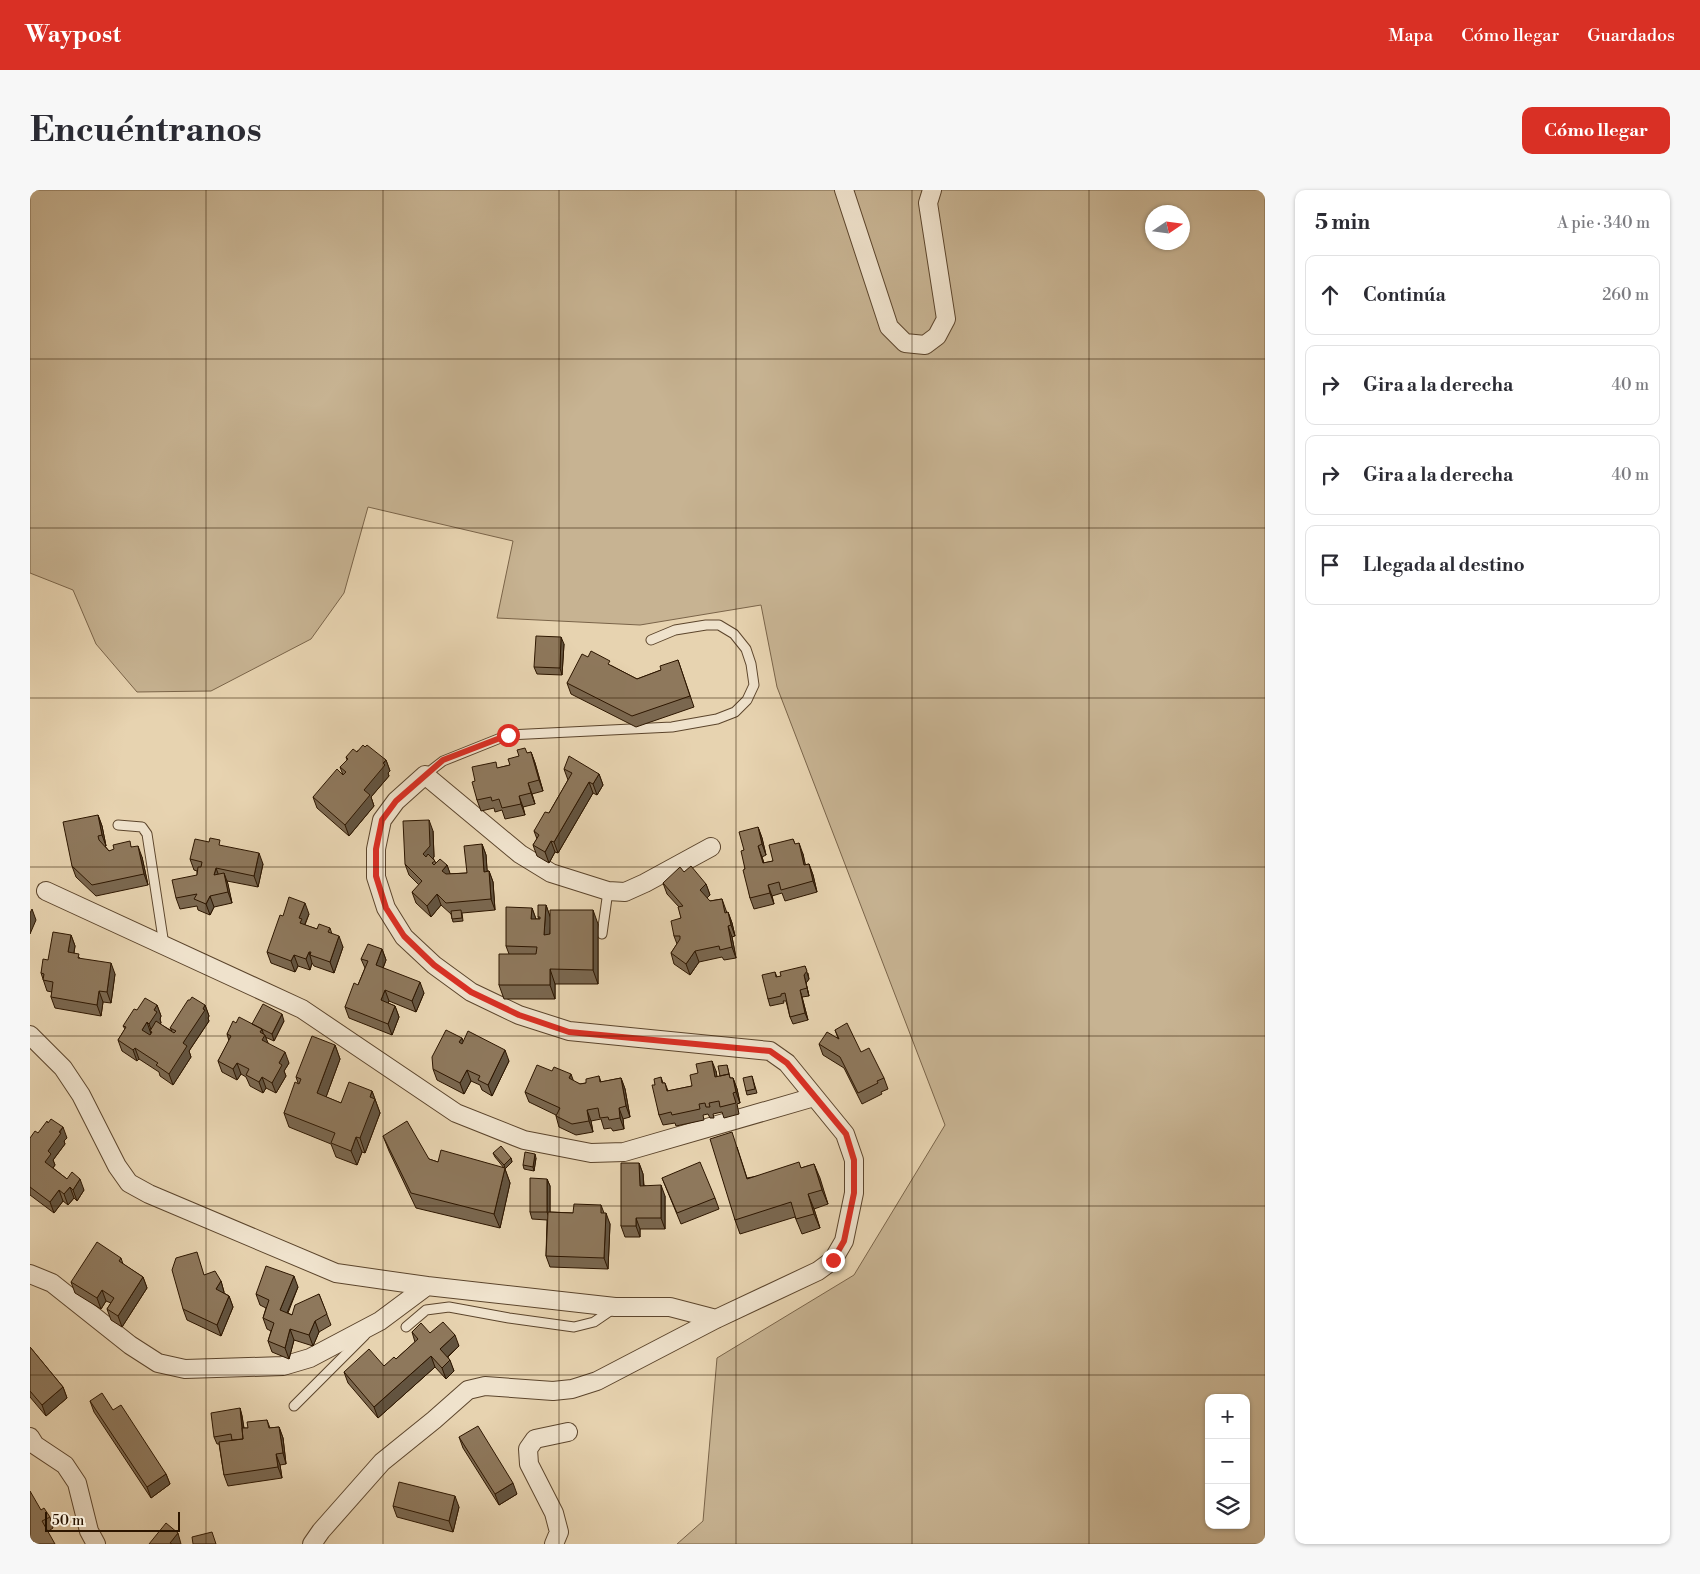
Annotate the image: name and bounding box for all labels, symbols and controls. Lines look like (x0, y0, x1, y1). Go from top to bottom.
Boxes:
text: Waypost (25, 20, 121, 50)
text: Mapa (1389, 24, 1433, 47)
text: Cómo llegar (1461, 24, 1559, 47)
text: Guardados (1587, 24, 1675, 47)
button: Cómo llegar (1522, 107, 1670, 154)
text: Encuéntranos (30, 109, 262, 152)
north arrow (1145, 205, 1190, 250)
text: 5 min (1315, 210, 1370, 236)
text: A pie · 340 m (1557, 213, 1650, 233)
icon: ahead (1316, 281, 1344, 309)
text: Continúa (1363, 283, 1446, 307)
text: 260 m (1602, 285, 1649, 305)
icon: right (1316, 371, 1344, 399)
text: Gira a la derecha (1363, 373, 1513, 397)
text: 40 m (1612, 375, 1649, 395)
icon: right (1316, 461, 1344, 489)
text: Gira a la derecha (1363, 463, 1513, 487)
text: 40 m (1612, 465, 1649, 485)
icon: arrive (1316, 551, 1344, 579)
text: Llegada al destino (1363, 553, 1525, 577)
route start (497, 724, 520, 747)
route end (822, 1249, 845, 1272)
map controls (1205, 1394, 1250, 1529)
button: + (1205, 1394, 1250, 1439)
button: − (1205, 1439, 1250, 1484)
button: layers (1205, 1484, 1250, 1529)
scale bar (45, 1509, 180, 1532)
text: 50 m (52, 1512, 84, 1530)

